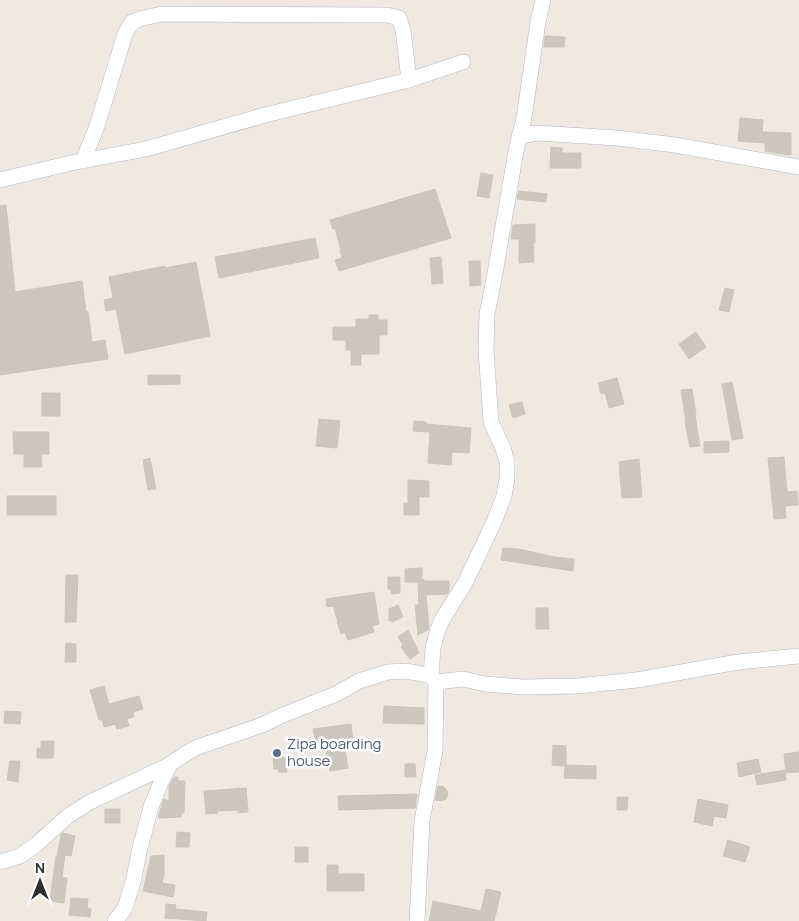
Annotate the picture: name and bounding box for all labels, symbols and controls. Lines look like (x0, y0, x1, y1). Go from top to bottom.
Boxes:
place label: Zipa boarding house (287, 733, 381, 771)
marker: Zipa boarding house (271, 747, 283, 759)
north arrow (15, 856, 65, 906)
text: N (35, 858, 45, 877)

